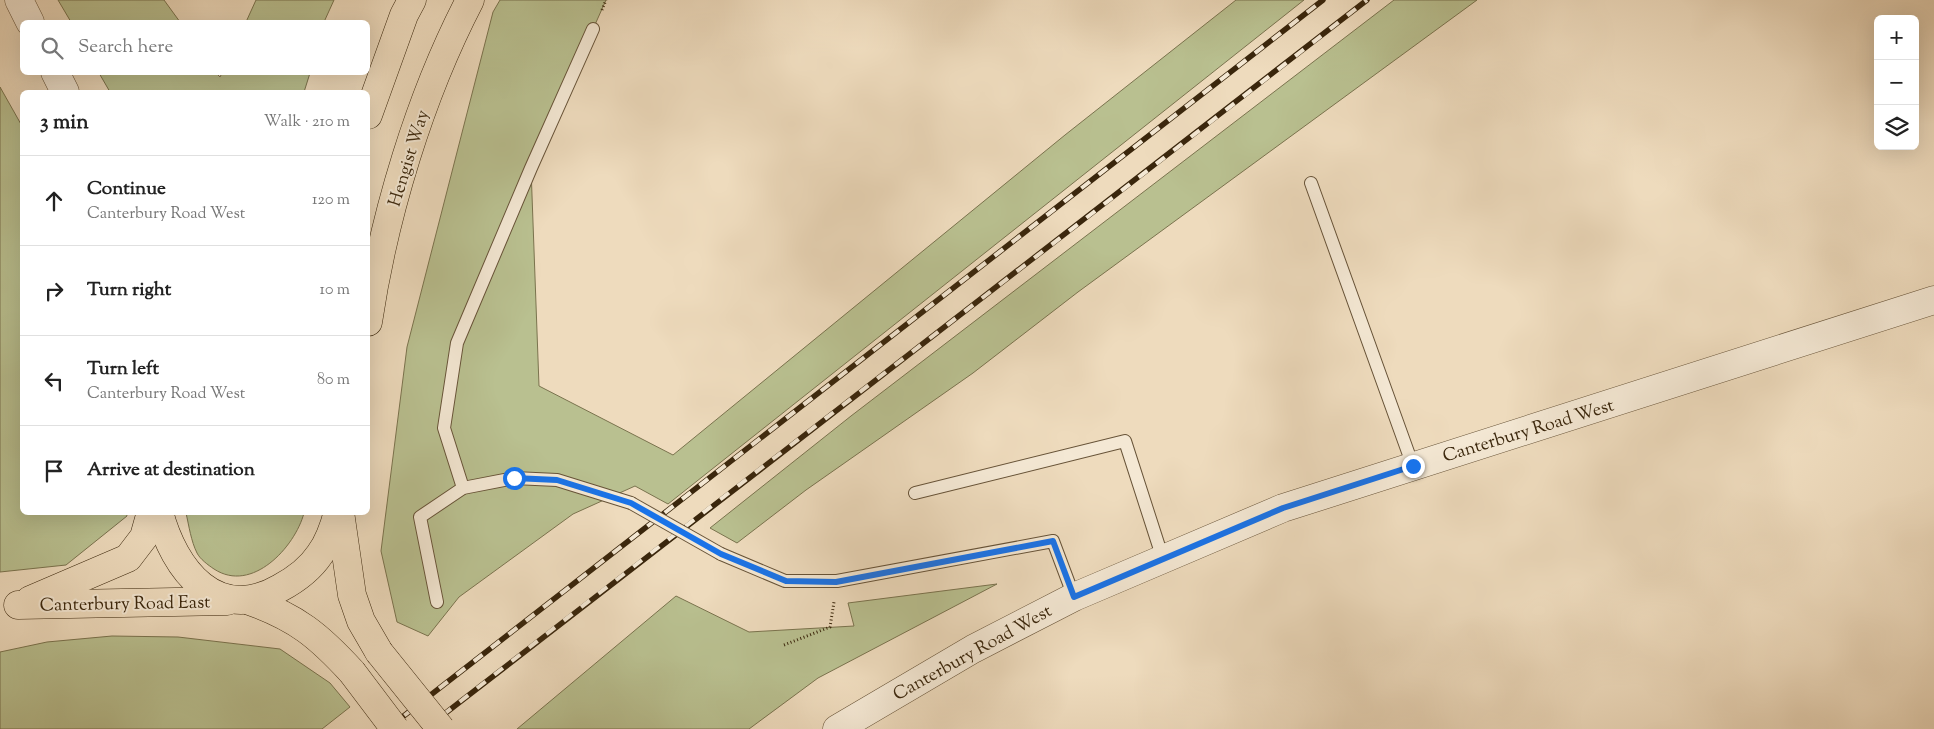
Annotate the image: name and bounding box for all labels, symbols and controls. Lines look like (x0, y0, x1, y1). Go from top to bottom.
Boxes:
map controls (1874, 15, 1919, 150)
button: + (1874, 15, 1919, 60)
search box (20, 20, 370, 75)
icon: search (38, 34, 66, 62)
text: Search here (78, 34, 173, 61)
button: − (1874, 60, 1919, 105)
button: layers (1874, 105, 1919, 150)
street label: Hengist Way (383, 107, 437, 210)
text: 3 min (40, 108, 89, 138)
text: Walk · 210 m (264, 111, 350, 134)
text: Continue (87, 176, 166, 203)
icon: ahead (40, 187, 68, 215)
text: 120 m (312, 189, 350, 212)
text: Canterbury Road West (87, 203, 245, 226)
icon: right (40, 277, 68, 305)
text: Turn right (87, 277, 171, 304)
text: 10 m (320, 279, 350, 302)
text: Turn left (87, 356, 159, 383)
icon: left (40, 367, 68, 395)
text: 80 m (317, 369, 350, 392)
text: Canterbury Road West (87, 383, 245, 406)
street label: Canterbury Road West (1440, 393, 1618, 470)
route end (1402, 455, 1425, 478)
icon: arrive (40, 457, 68, 485)
text: Arrive at destination (87, 457, 255, 484)
route start (503, 467, 526, 490)
street label: Canterbury Road East (40, 591, 211, 619)
street label: Canterbury Road West (889, 599, 1057, 708)

